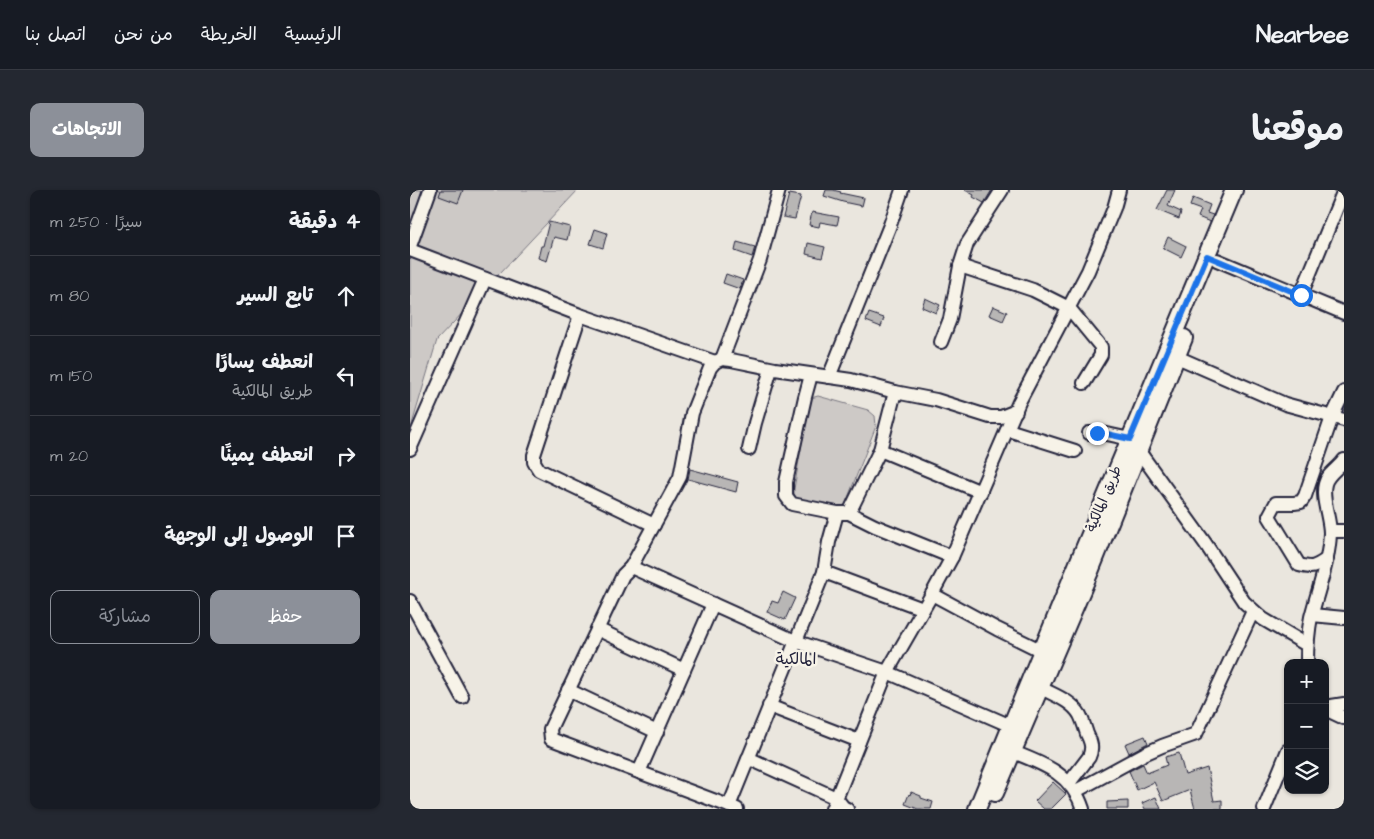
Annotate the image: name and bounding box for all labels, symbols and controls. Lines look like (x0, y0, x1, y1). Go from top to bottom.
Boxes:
text: Nearbee (1256, 18, 1349, 52)
text: اتصل بنا (25, 22, 86, 47)
text: من نحن (114, 22, 173, 47)
text: الخريطة (201, 22, 257, 47)
text: الرئيسية (285, 22, 341, 47)
button: الاتجاهات (30, 103, 144, 157)
text: موقعنا (1251, 105, 1344, 154)
text: 4 دقيقة (289, 207, 360, 236)
text: سيرًا · 250 m (50, 211, 142, 233)
text: تابع السير (238, 282, 313, 309)
icon: ahead (332, 282, 360, 310)
route start (1290, 284, 1313, 307)
text: 80 m (50, 285, 89, 307)
text: انعطف يسارًا (216, 349, 313, 376)
icon: left (332, 362, 360, 390)
text: 150 m (50, 365, 92, 387)
text: طريق المالكية (232, 380, 313, 402)
route end (1086, 422, 1109, 445)
text: انعطف يمينًا (221, 442, 313, 469)
icon: right (332, 442, 360, 470)
text: 20 m (50, 445, 88, 467)
street label: طريق المالكية (1081, 463, 1127, 535)
text: الوصول إلى الوجهة (164, 522, 313, 549)
icon: arrive (332, 522, 360, 550)
button: مشاركة (50, 590, 200, 644)
button: حفظ (210, 590, 360, 644)
district label: المالكية (776, 648, 816, 670)
map controls (1284, 659, 1329, 794)
button: + (1284, 659, 1329, 704)
button: − (1284, 704, 1329, 749)
button: layers (1284, 749, 1329, 794)

